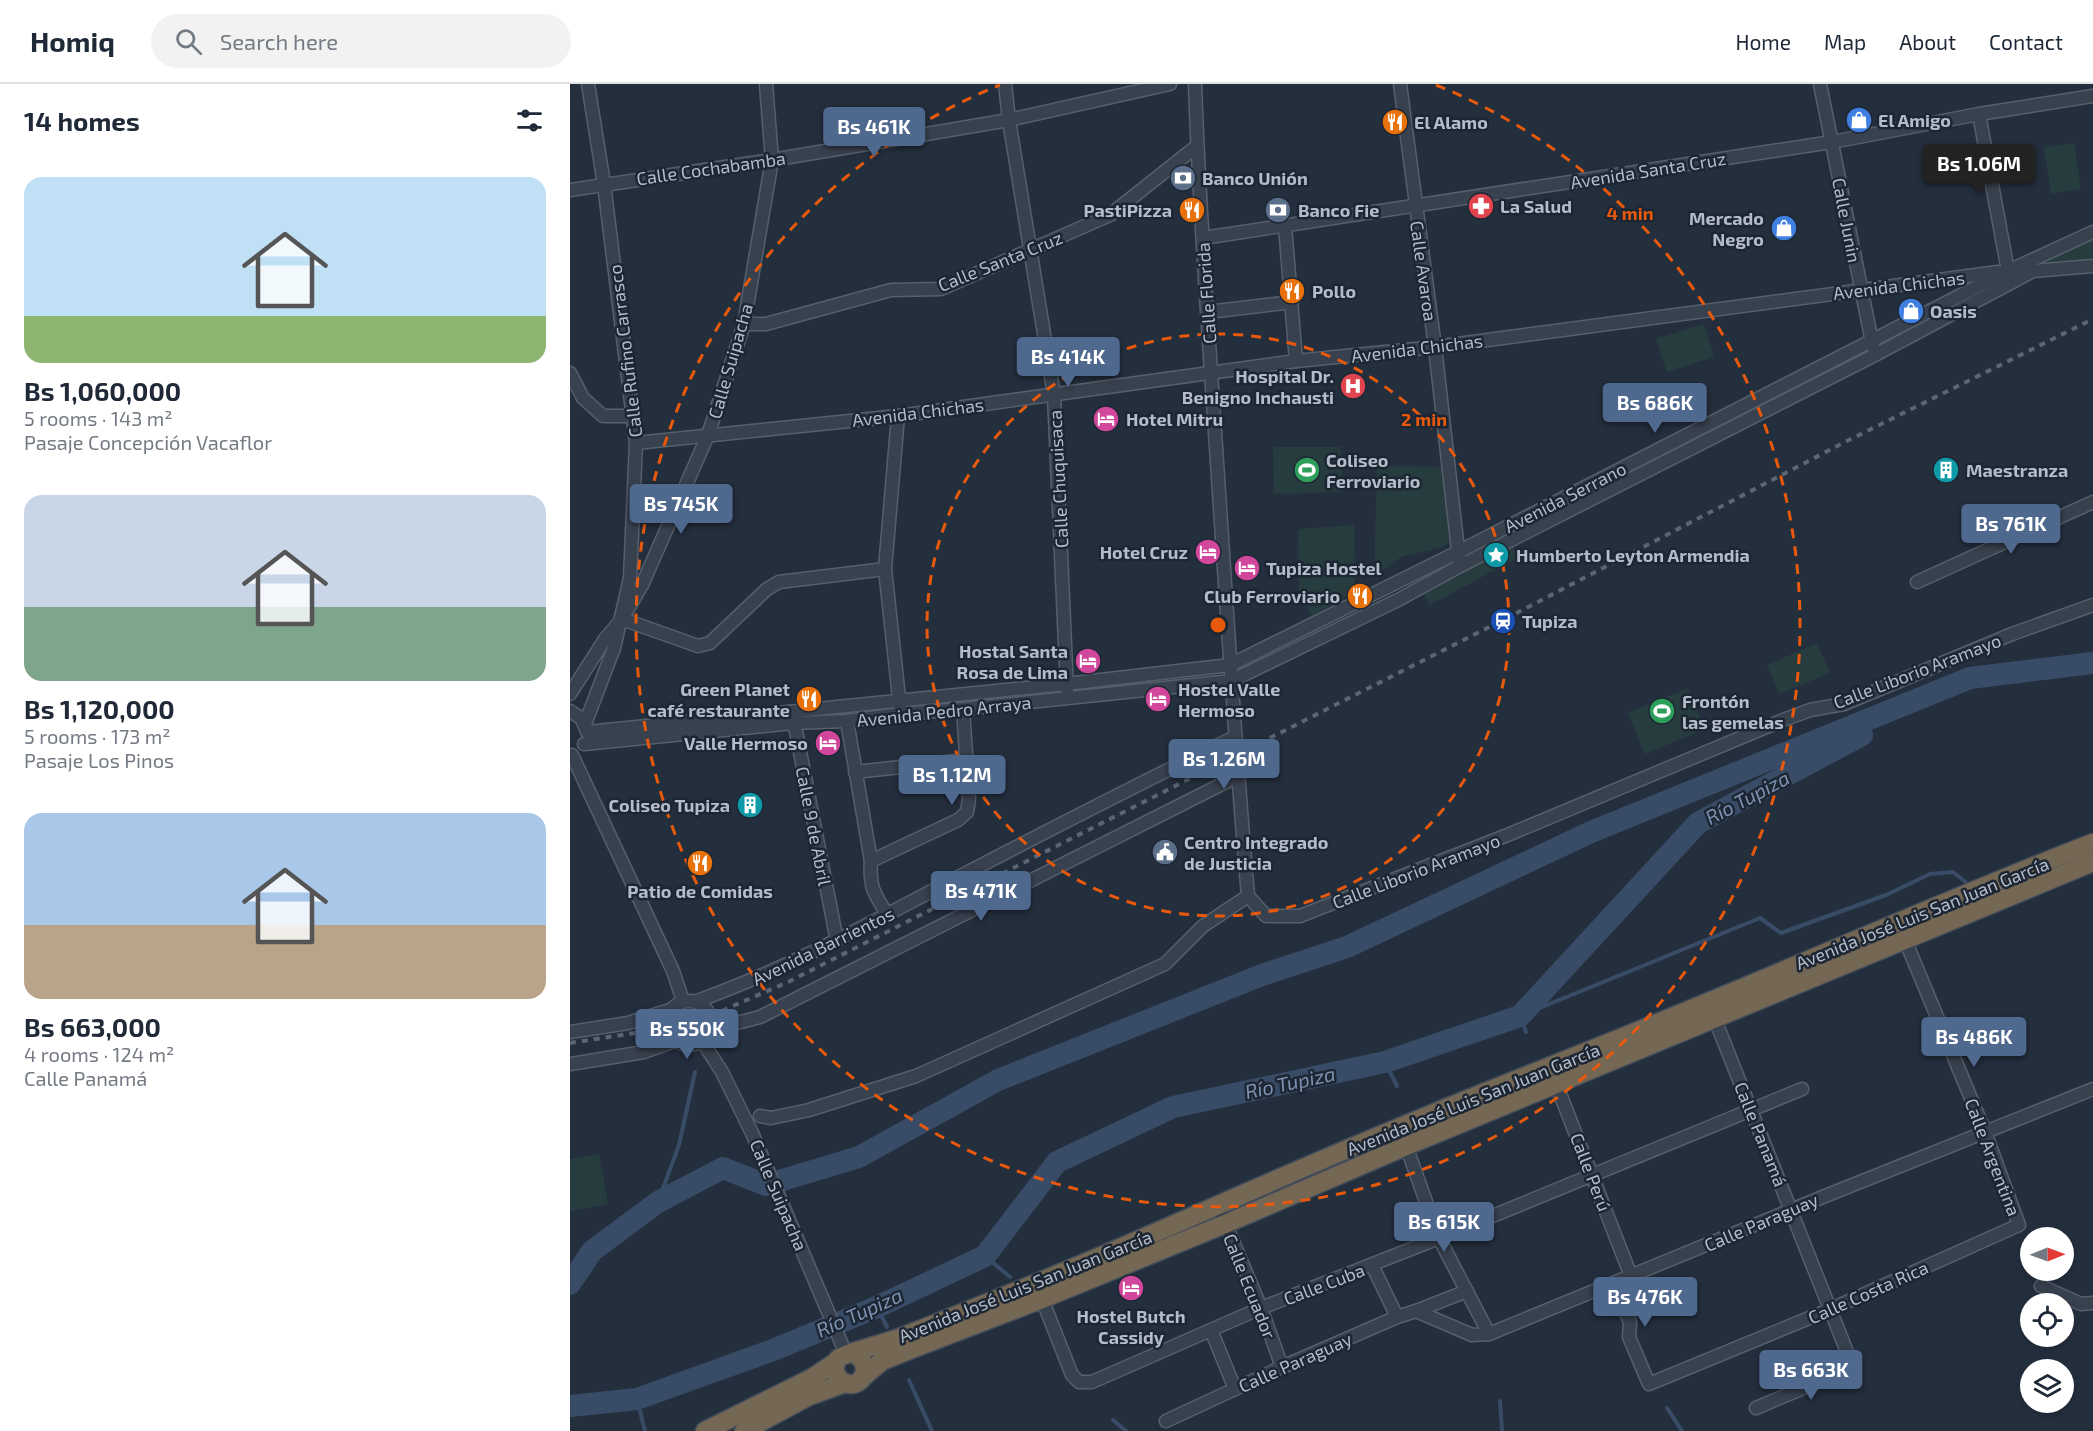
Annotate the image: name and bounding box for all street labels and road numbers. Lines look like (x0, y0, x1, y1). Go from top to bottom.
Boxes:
street label: Calle Cochabamba (635, 147, 787, 189)
street label: Avenida Santa Cruz (1569, 147, 1727, 193)
street label: Calle Junin (1828, 176, 1866, 264)
street label: Calle Avaroa (1406, 219, 1442, 323)
street label: Calle Santa Cruz (934, 226, 1066, 296)
street label: Calle Florida (1191, 242, 1221, 344)
street label: Calle Rufino Carrasco (603, 263, 647, 439)
street label: Avenida Chichas (1832, 266, 1966, 304)
street label: Calle Suipacha (703, 301, 757, 421)
street label: Avenida Chichas (1350, 329, 1484, 367)
street label: Avenida Chichas (851, 393, 985, 431)
street label: Calle Chuquisaca (1043, 409, 1073, 549)
street label: Avenida Serrano (1500, 457, 1630, 537)
street label: Calle Liborio Aramayo (1830, 629, 2004, 713)
street label: Avenida Pedro Arraya (856, 691, 1032, 731)
street label: Calle 9 de Abril (792, 765, 836, 888)
street label: Calle Liborio Aramayo (1329, 829, 1503, 913)
street label: Avenida José Luis San Juan García (1792, 852, 2052, 974)
street label: Avenida Barrientos (748, 902, 898, 990)
street label: Avenida José Luis San Juan García (1343, 1038, 1603, 1160)
street label: Calle Panamá (1730, 1078, 1792, 1190)
street label: Calle Argentina (1960, 1095, 2026, 1219)
street label: Calle Perú (1566, 1130, 1616, 1214)
street label: Calle Suipacha (746, 1136, 812, 1254)
street label: Calle Paraguay (1701, 1188, 1822, 1256)
street label: Avenida José Luis San Juan García (895, 1225, 1155, 1347)
street label: Calle Ecuador (1219, 1230, 1281, 1342)
street label: Calle Costa Rica (1805, 1256, 1931, 1328)
street label: Calle Cuba (1280, 1258, 1368, 1310)
street label: Calle Paraguay (1235, 1327, 1356, 1397)

